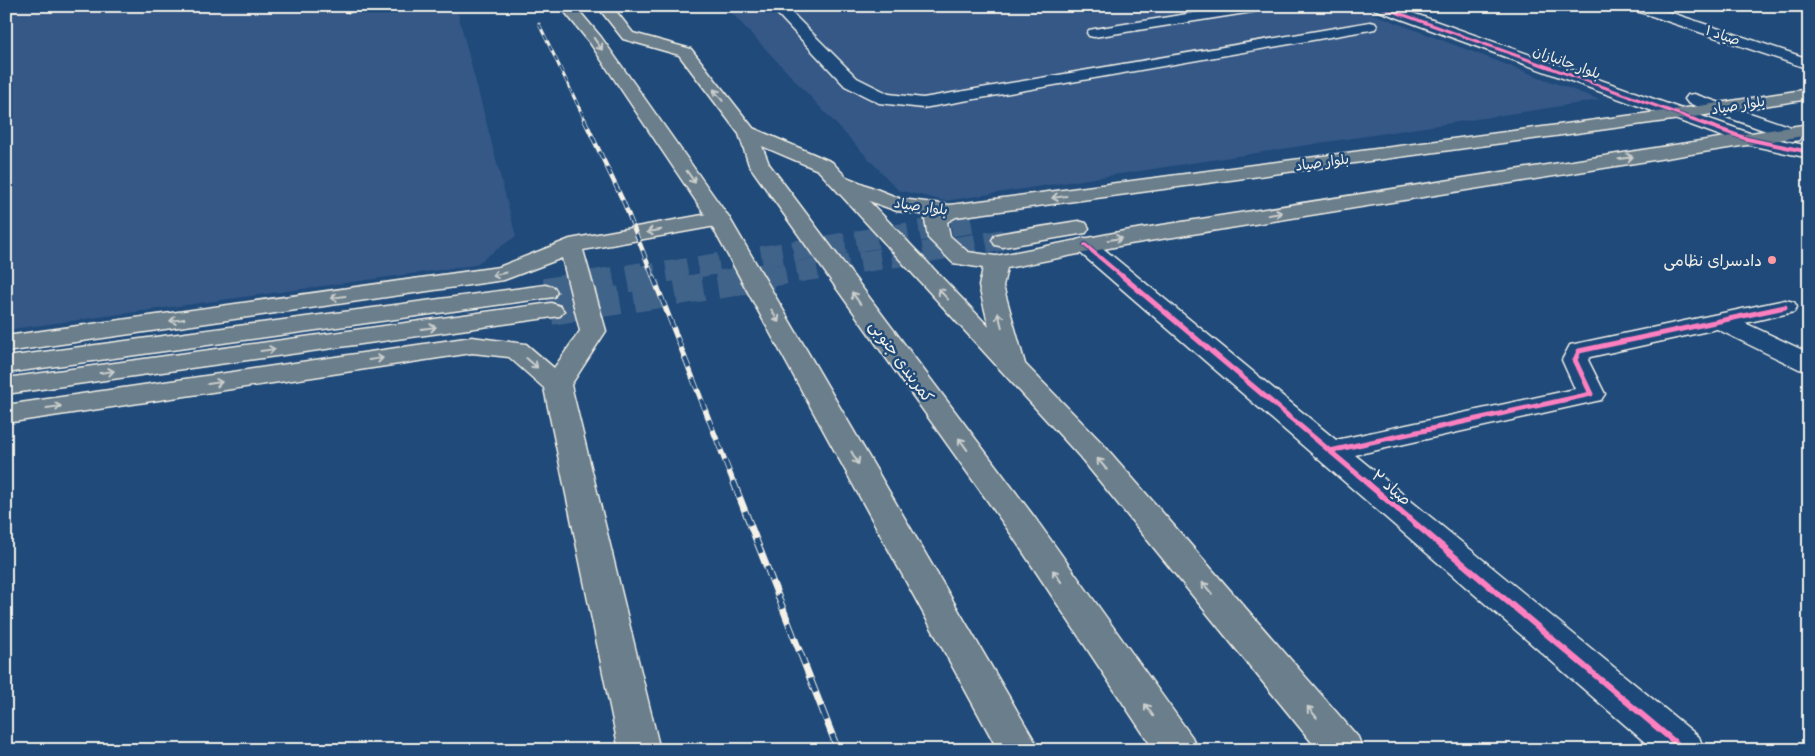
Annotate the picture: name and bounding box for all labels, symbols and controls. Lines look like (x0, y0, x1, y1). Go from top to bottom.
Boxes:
street label: صیاد ۱ (1702, 18, 1744, 53)
one-way arrow (593, 37, 603, 51)
street label: بلوار جانبازان (1529, 39, 1604, 86)
one-way arrow (713, 89, 724, 102)
street label: بلوار صیاد (1709, 89, 1767, 122)
street label: بلوار صیاد (1294, 146, 1351, 179)
one-way arrow (1618, 153, 1634, 163)
one-way arrow (686, 170, 696, 184)
street label: بلوار صیاد (892, 190, 949, 223)
one-way arrow (1052, 192, 1068, 202)
one-way arrow (1267, 209, 1283, 219)
one-way arrow (647, 226, 663, 236)
one-way arrow (1106, 234, 1122, 244)
place label: دادسرای نظامی (1663, 246, 1762, 275)
marker: دادسرای نظامی (1766, 254, 1778, 266)
one-way arrow (491, 269, 507, 279)
one-way arrow (937, 288, 949, 301)
one-way arrow (851, 291, 861, 305)
one-way arrow (330, 292, 346, 302)
one-way arrow (770, 309, 780, 324)
one-way arrow (995, 313, 1004, 329)
street label: کمربندی جنوبی (861, 314, 942, 409)
one-way arrow (169, 315, 185, 325)
one-way arrow (420, 323, 436, 333)
one-way arrow (259, 345, 275, 355)
one-way arrow (368, 354, 384, 364)
one-way arrow (525, 358, 538, 369)
one-way arrow (98, 367, 114, 377)
one-way arrow (207, 378, 223, 388)
one-way arrow (46, 401, 62, 411)
one-way arrow (957, 438, 968, 451)
one-way arrow (850, 450, 860, 465)
one-way arrow (1097, 458, 1108, 471)
street label: صیاد ۲ (1365, 462, 1418, 513)
one-way arrow (1052, 569, 1062, 583)
one-way arrow (1201, 582, 1212, 595)
one-way arrow (1144, 703, 1154, 717)
one-way arrow (1306, 706, 1317, 719)

